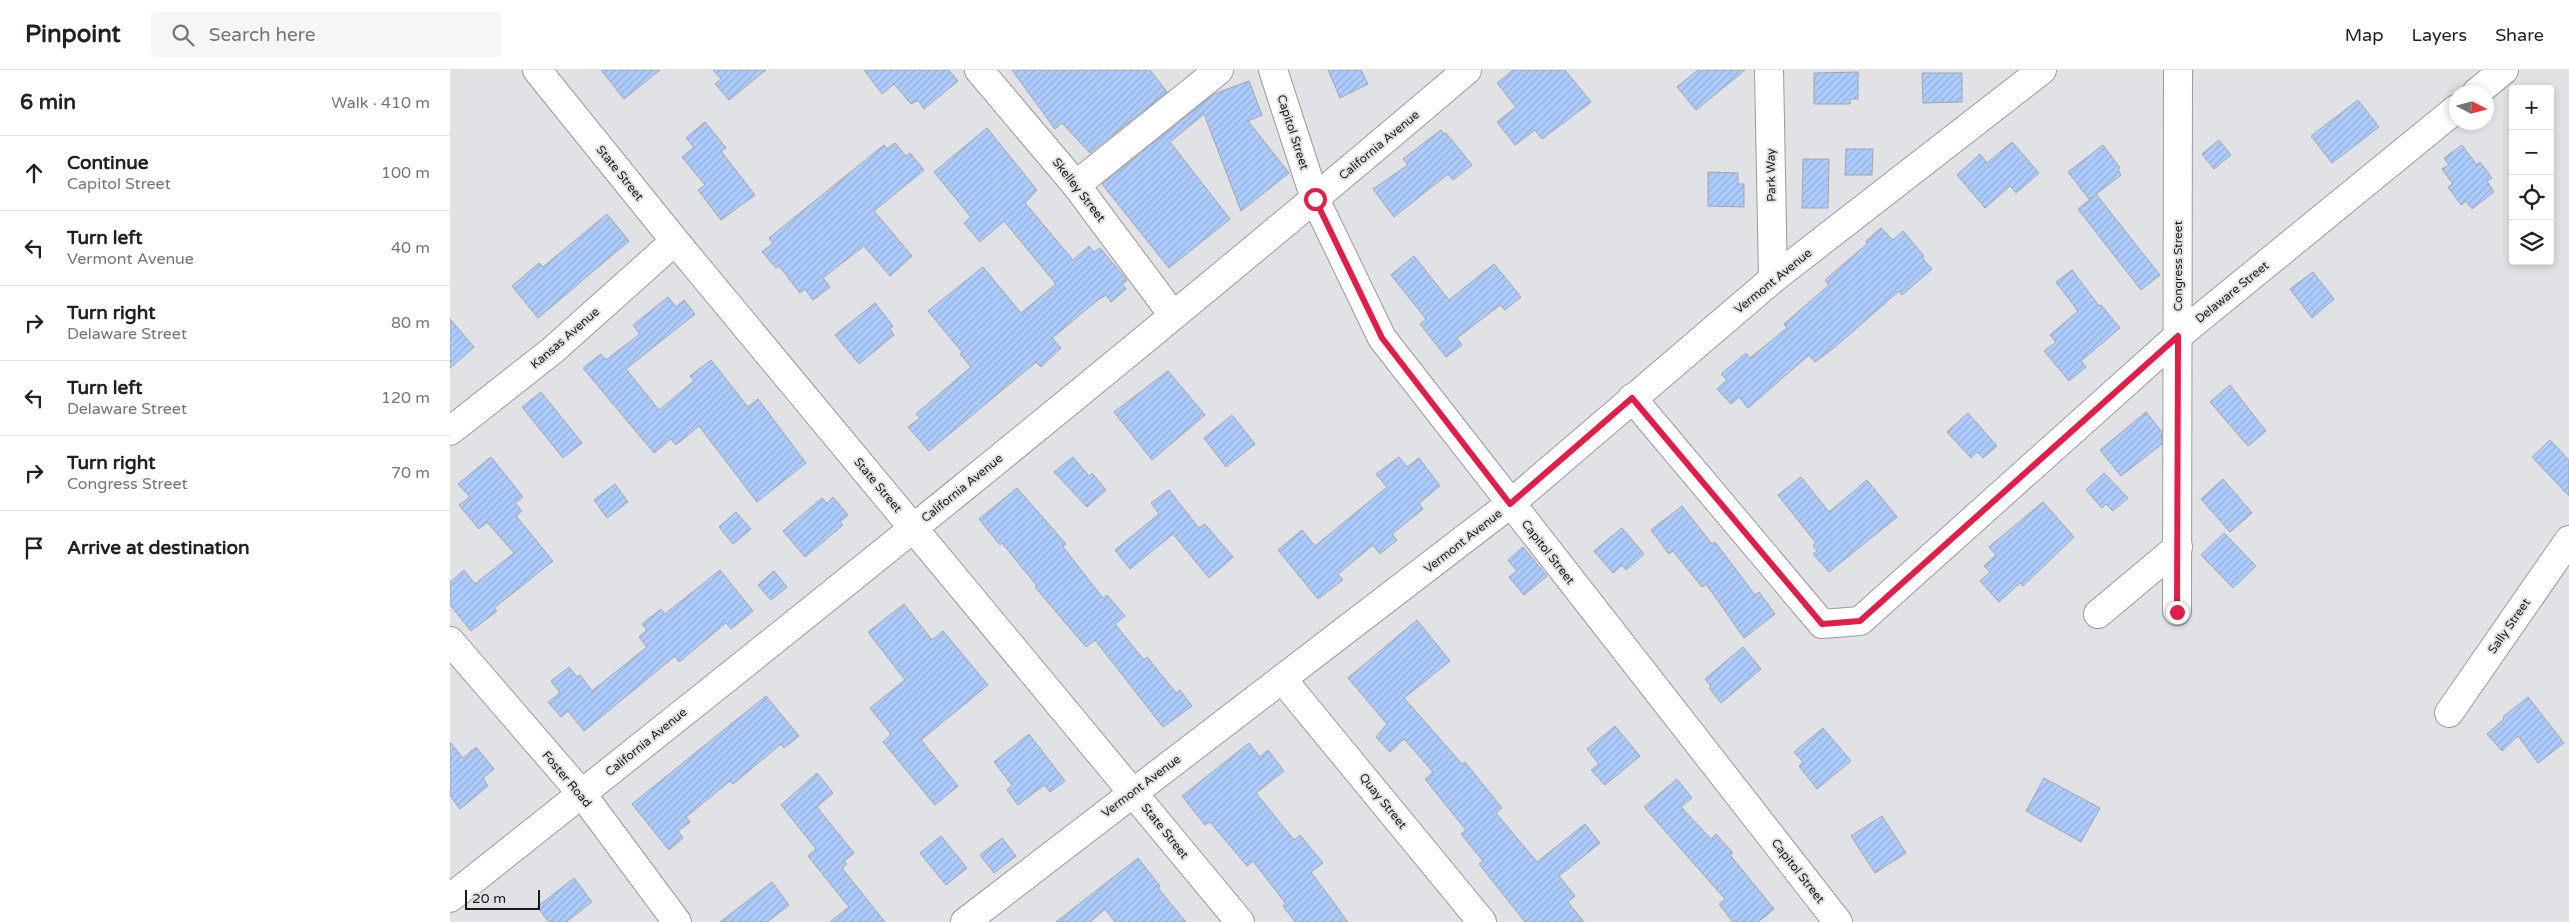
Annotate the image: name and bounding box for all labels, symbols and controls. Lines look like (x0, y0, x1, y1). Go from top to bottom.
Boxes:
search box (151, 12, 501, 57)
text: Pinpoint (25, 20, 121, 49)
icon: search (169, 21, 197, 49)
text: Search here (209, 24, 316, 46)
text: Map (2345, 24, 2384, 46)
text: Layers (2412, 24, 2467, 46)
text: Share (2495, 24, 2544, 46)
north arrow (2449, 85, 2494, 130)
map controls (2509, 85, 2554, 265)
button: + (2509, 85, 2554, 130)
text: 6 min (20, 90, 76, 115)
text: Walk · 410 m (331, 93, 430, 113)
street label: Capitol Street (1274, 93, 1312, 172)
street label: California Avenue (1336, 107, 1422, 183)
button: − (2509, 130, 2554, 175)
street label: State Street (593, 143, 647, 204)
street label: Park Way (1764, 148, 1778, 202)
text: Continue (67, 152, 149, 174)
street label: Skelley Street (1050, 155, 1109, 225)
icon: ahead (20, 159, 48, 187)
text: 100 m (381, 163, 430, 183)
text: Capitol Street (67, 174, 171, 194)
button: locate (2509, 175, 2554, 220)
route start (1304, 188, 1327, 211)
street label: Congress Street (2171, 220, 2185, 311)
button: layers (2509, 220, 2554, 265)
text: Turn left (67, 227, 143, 249)
icon: left (20, 234, 48, 262)
text: 40 m (391, 238, 430, 258)
street label: Vermont Avenue (1732, 245, 1815, 316)
text: Vermont Avenue (67, 249, 194, 269)
street label: Delaware Street (2193, 258, 2272, 326)
text: Turn right (67, 302, 155, 324)
street label: Kansas Avenue (528, 304, 602, 372)
icon: right (20, 309, 48, 337)
text: 80 m (391, 313, 430, 333)
text: Delaware Street (67, 324, 187, 344)
text: Turn left (67, 377, 143, 399)
icon: left (20, 384, 48, 412)
text: 120 m (381, 388, 430, 408)
text: Delaware Street (67, 399, 187, 419)
street label: California Avenue (919, 451, 1006, 525)
text: Turn right (67, 452, 155, 474)
street label: State Street (851, 455, 905, 515)
icon: right (20, 459, 48, 487)
text: 70 m (391, 463, 430, 483)
text: Congress Street (67, 474, 188, 494)
street label: Vermont Avenue (1421, 506, 1505, 576)
street label: Capitol Street (1519, 517, 1578, 587)
icon: arrive (20, 534, 48, 562)
text: Arrive at destination (67, 537, 250, 559)
street label: Sally Street (2485, 595, 2533, 656)
route end (2166, 601, 2189, 624)
street label: California Avenue (603, 705, 690, 779)
street label: Foster Road (539, 748, 595, 810)
street label: Vermont Avenue (1099, 752, 1183, 820)
street label: Quay Street (1356, 770, 1410, 832)
street label: State Street (1138, 801, 1192, 862)
street label: Capitol Street (1769, 836, 1828, 906)
scale bar (465, 887, 540, 910)
text: 20 m (472, 890, 506, 907)

